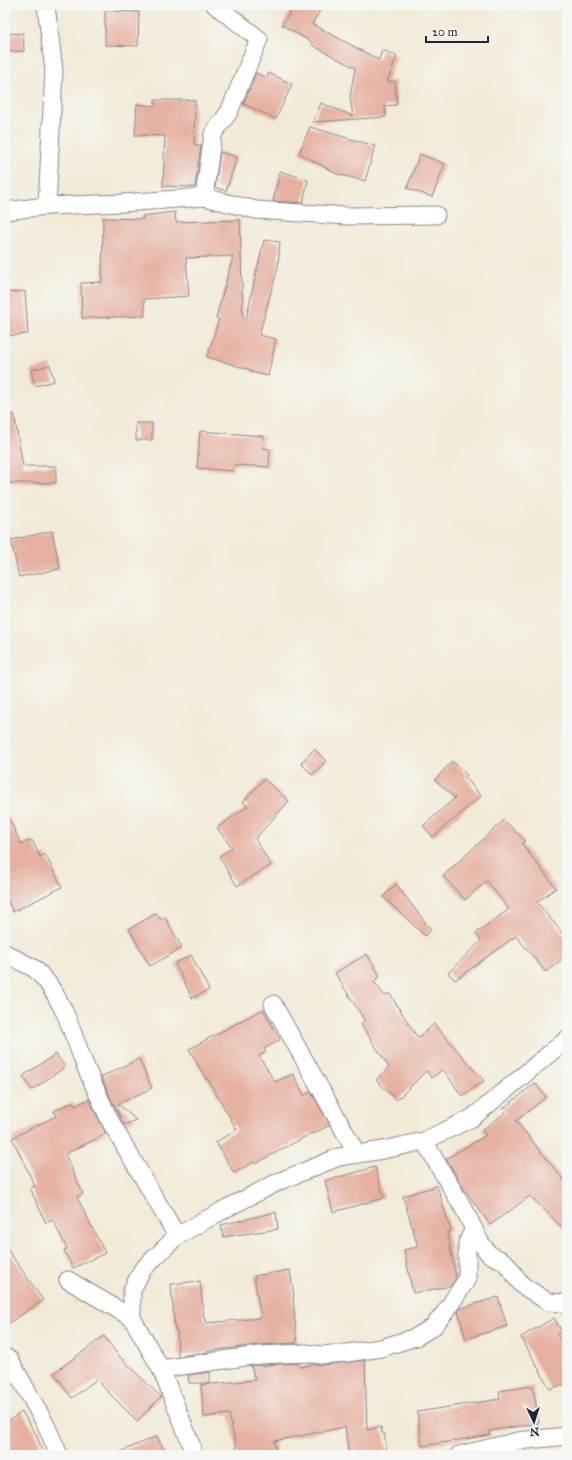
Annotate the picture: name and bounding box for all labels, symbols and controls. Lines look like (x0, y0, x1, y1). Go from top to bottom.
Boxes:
scale bar (426, 18, 488, 44)
text: 20 m (432, 25, 458, 39)
north arrow (514, 1402, 554, 1442)
text: N (529, 1425, 540, 1438)

